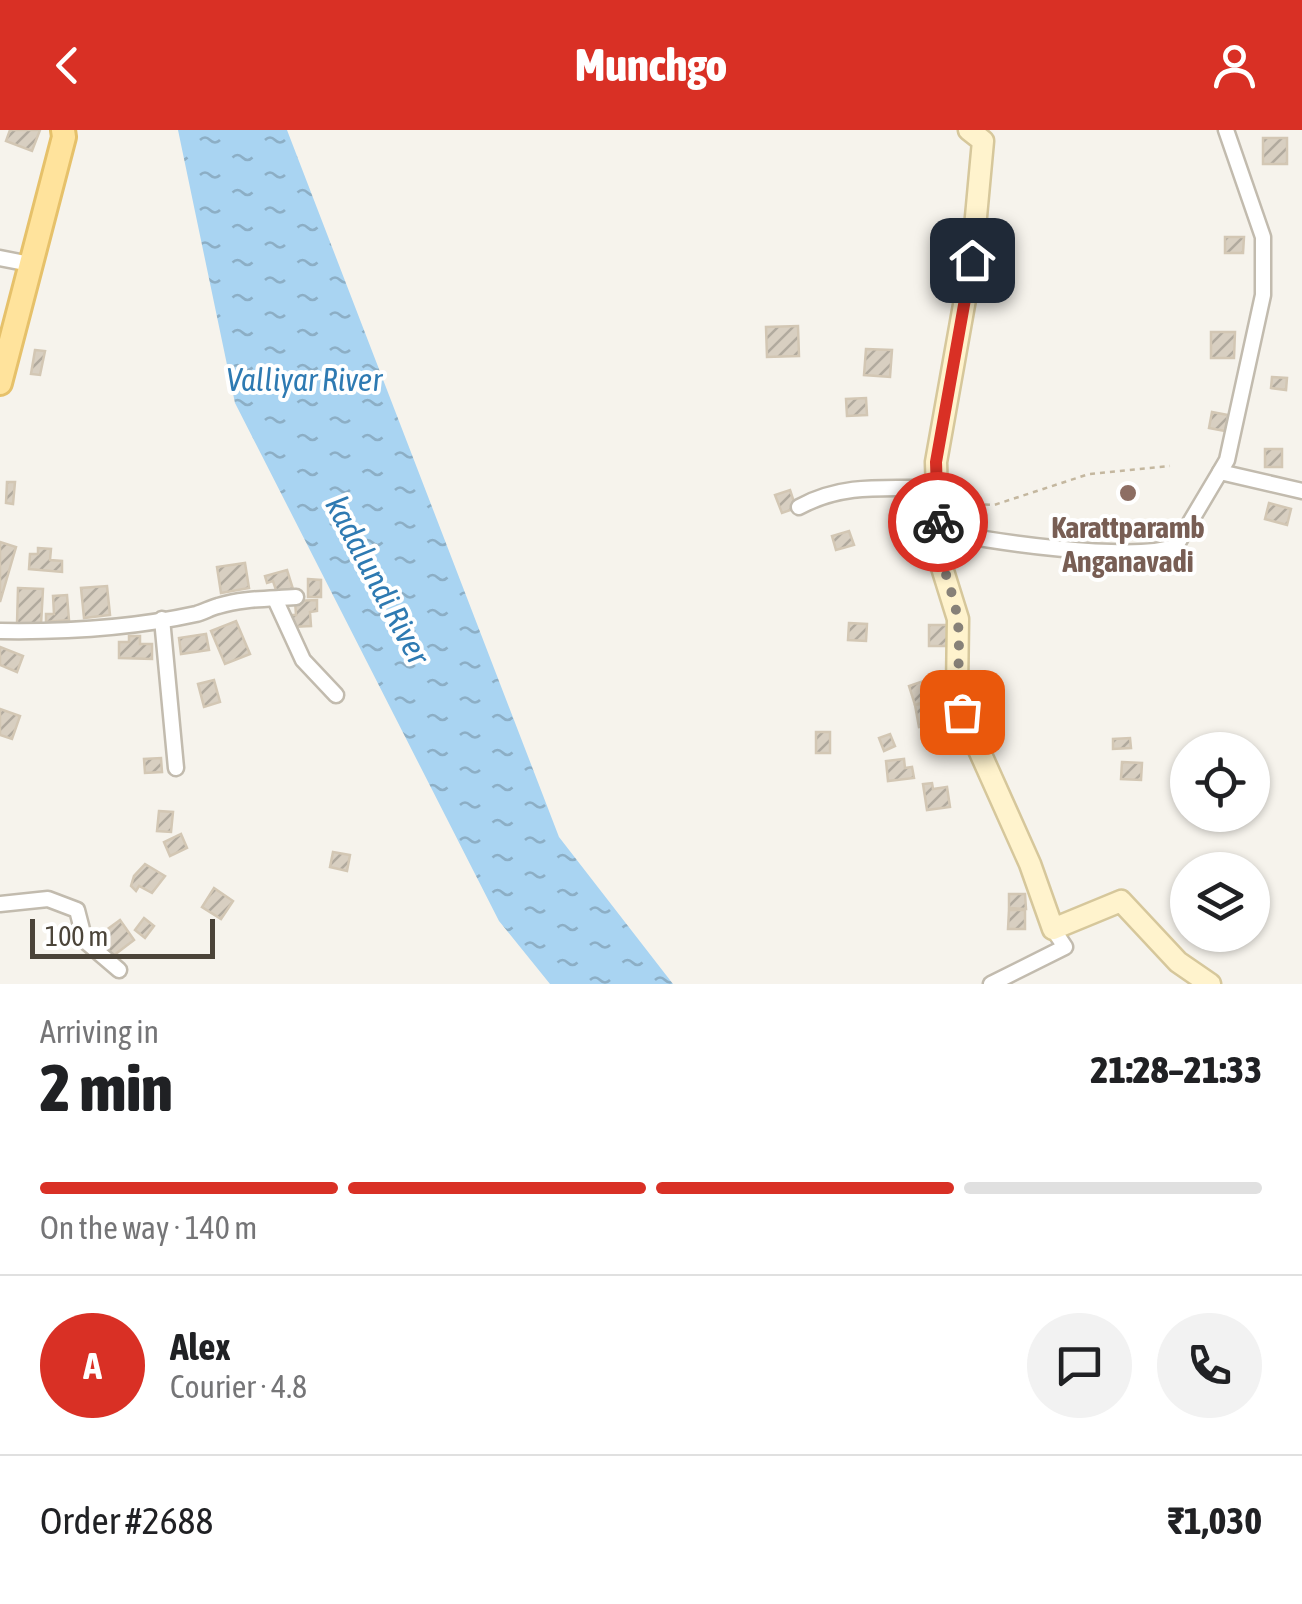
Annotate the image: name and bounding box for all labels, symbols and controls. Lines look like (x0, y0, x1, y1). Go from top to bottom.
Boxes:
icon: back (40, 38, 95, 93)
icon: person (1207, 38, 1262, 93)
text: Munchgo (575, 39, 727, 91)
pin (930, 218, 1015, 303)
icon: home (945, 233, 1000, 288)
water label: Valliyar River (226, 361, 383, 398)
courier (888, 472, 988, 572)
marker: Karattparamb Anganavadi (1117, 482, 1139, 504)
water label: kadalundi River (318, 490, 438, 672)
icon: bike (911, 495, 966, 550)
place label: Karattparamb Anganavadi (1051, 510, 1205, 578)
pin (920, 670, 1005, 755)
icon: bag (935, 685, 990, 740)
map controls (1170, 732, 1270, 952)
button: locate (1170, 732, 1270, 832)
button: layers (1170, 852, 1270, 952)
scale bar (30, 914, 215, 958)
text: 100 m (45, 920, 108, 952)
text: Arriving in (40, 1013, 159, 1050)
text: 21:28–21:33 (1090, 1048, 1262, 1091)
text: 2 min (40, 1050, 173, 1125)
text: On the way · 140 m (40, 1209, 257, 1246)
button: chat (1027, 1313, 1132, 1418)
button: phone (1157, 1313, 1262, 1418)
text: Alex (170, 1325, 231, 1368)
text: A (83, 1344, 102, 1387)
text: Courier · 4.8 (170, 1368, 307, 1405)
text: Order #2688 (40, 1499, 213, 1542)
text: ₹1,030 (1167, 1499, 1262, 1542)

